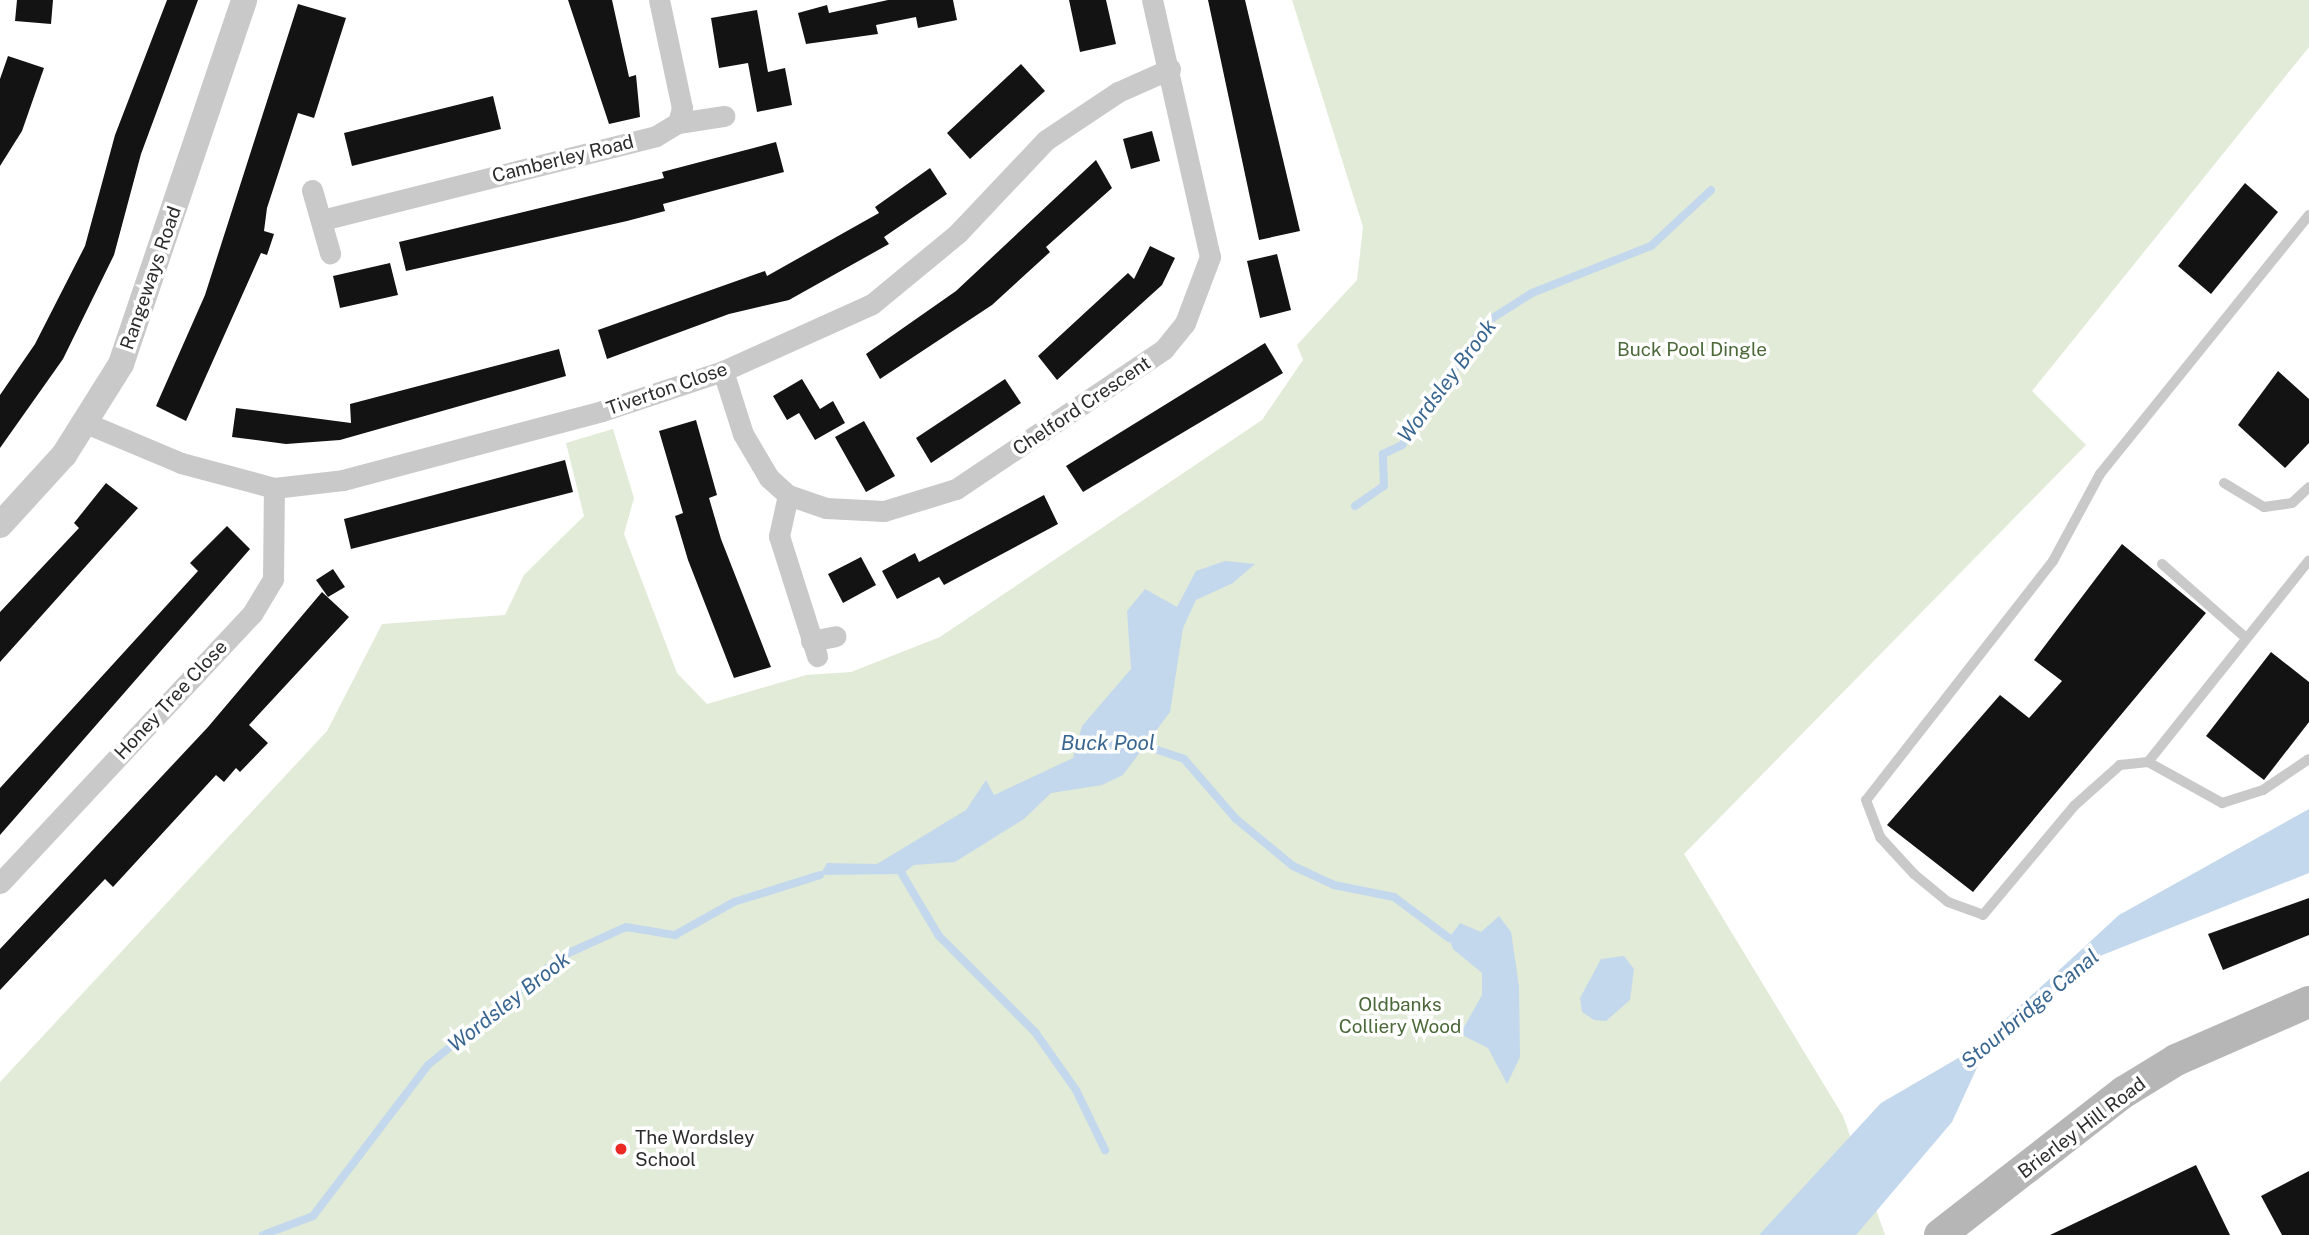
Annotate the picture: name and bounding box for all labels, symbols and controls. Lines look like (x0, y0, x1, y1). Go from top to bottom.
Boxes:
street label: Camberley Road (490, 130, 636, 188)
street label: Rangeways Road (116, 203, 186, 353)
water label: Wordsley Brook (1392, 314, 1502, 448)
park label: Buck Pool Dingle (1617, 339, 1767, 361)
street label: Chelford Crescent (1009, 351, 1155, 461)
street label: Tiverton Close (604, 358, 730, 420)
street label: Honey Tree Close (110, 636, 232, 764)
water label: Buck Pool (1061, 730, 1155, 756)
water label: Stourbridge Canal (1956, 944, 2104, 1074)
water label: Wordsley Brook (443, 947, 575, 1057)
park label: Oldbanks Colliery Wood (1339, 994, 1461, 1038)
street label: Brierley Hill Road (2014, 1073, 2150, 1183)
place label: The Wordsley School (635, 1127, 755, 1171)
marker: The Wordsley School (613, 1141, 629, 1157)

